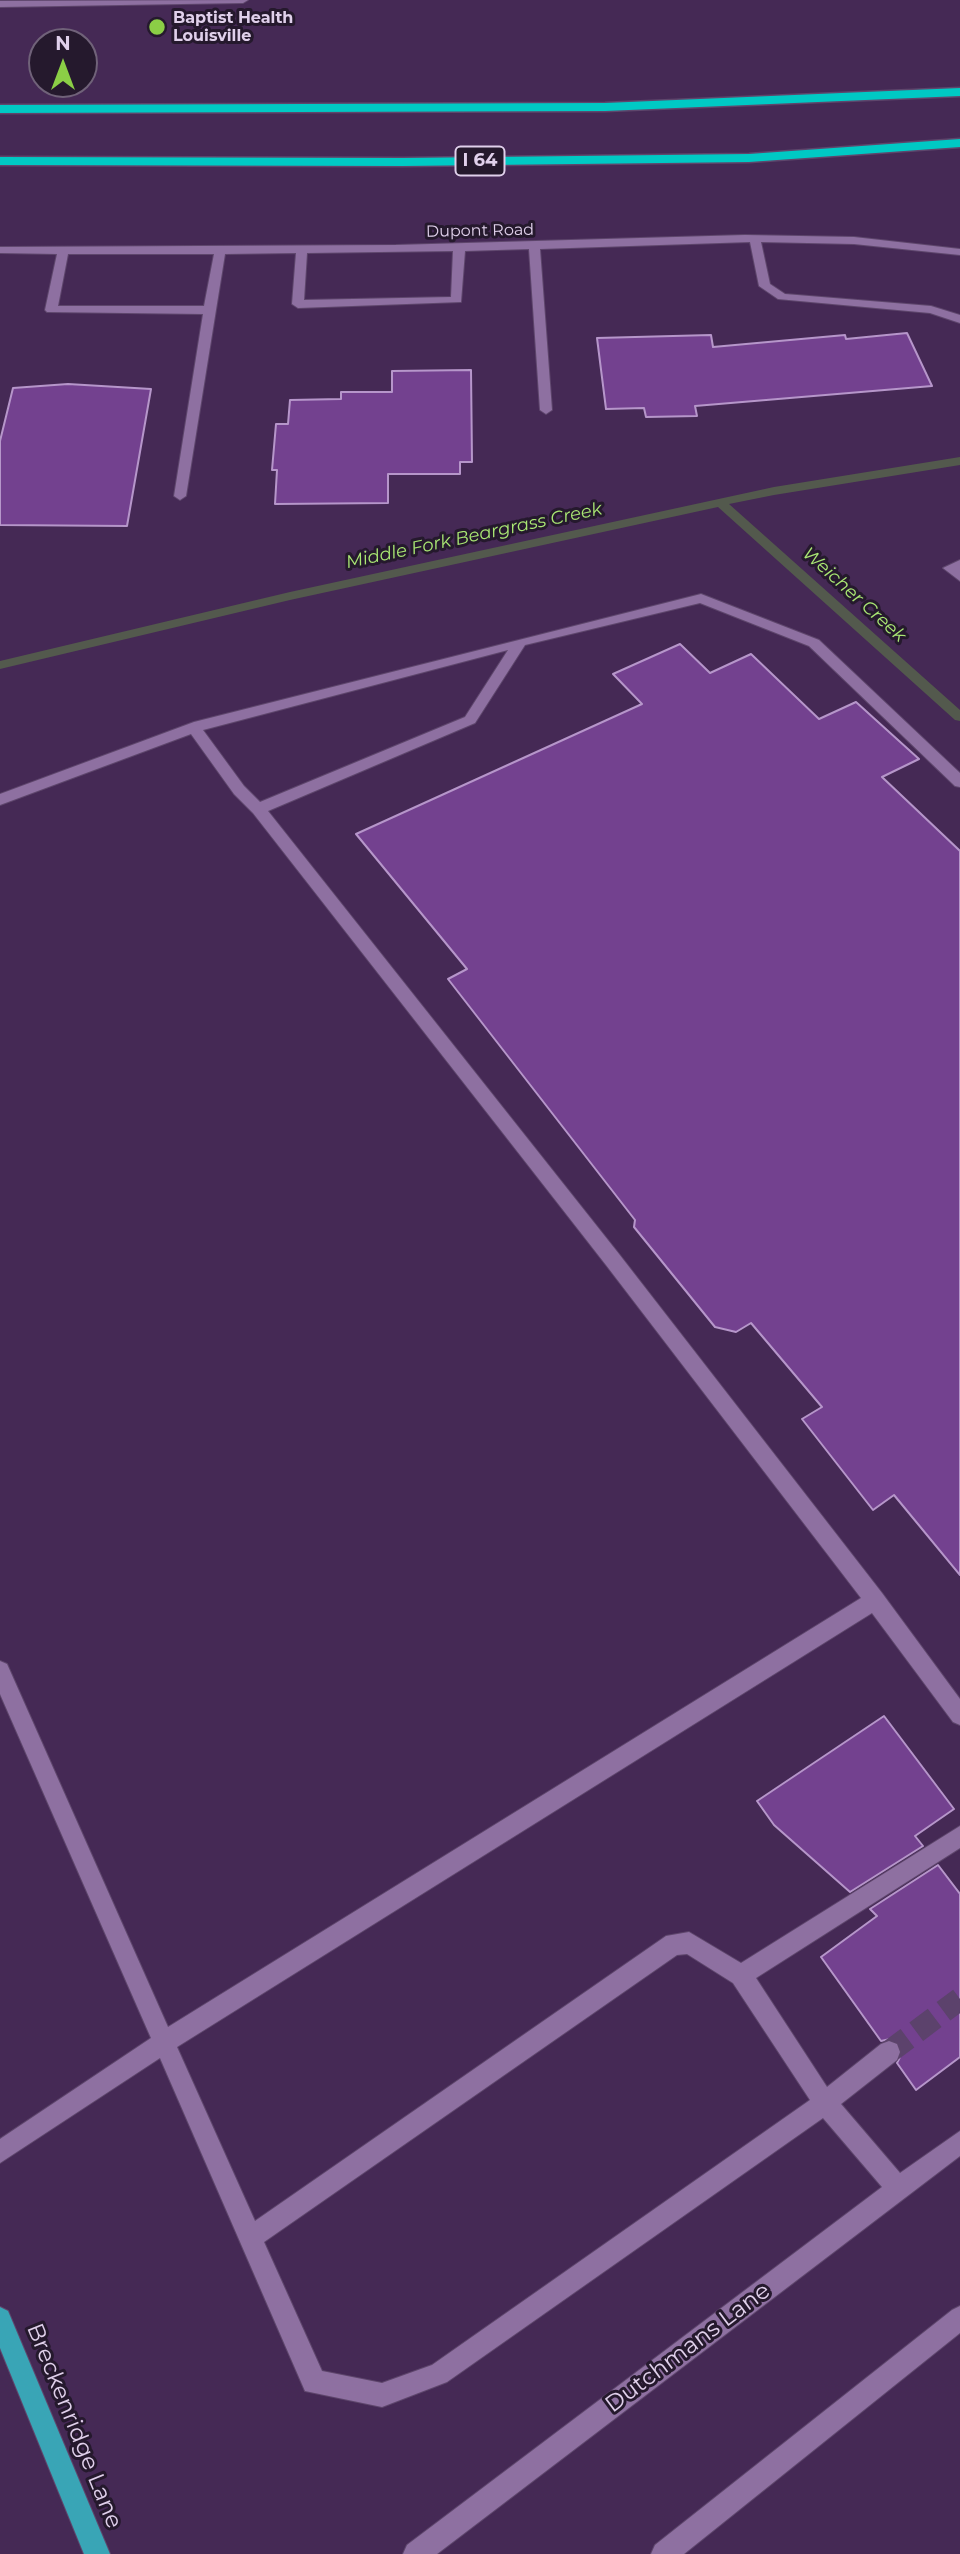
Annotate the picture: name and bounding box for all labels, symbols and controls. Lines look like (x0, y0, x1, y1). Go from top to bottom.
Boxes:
place label: Baptist Health Louisville (173, 8, 293, 46)
marker: Baptist Health Louisville (147, 17, 167, 37)
north arrow (28, 28, 98, 98)
text: N (55, 32, 71, 55)
road number: I 64 (456, 146, 504, 176)
street label: Dupont Road (426, 220, 534, 242)
water label: Middle Fork Beargrass Creek (344, 498, 604, 574)
water label: Weicher Creek (798, 543, 910, 647)
street label: Dutchmans Lane (600, 2277, 776, 2419)
street label: Breckenridge Lane (20, 2319, 128, 2533)

